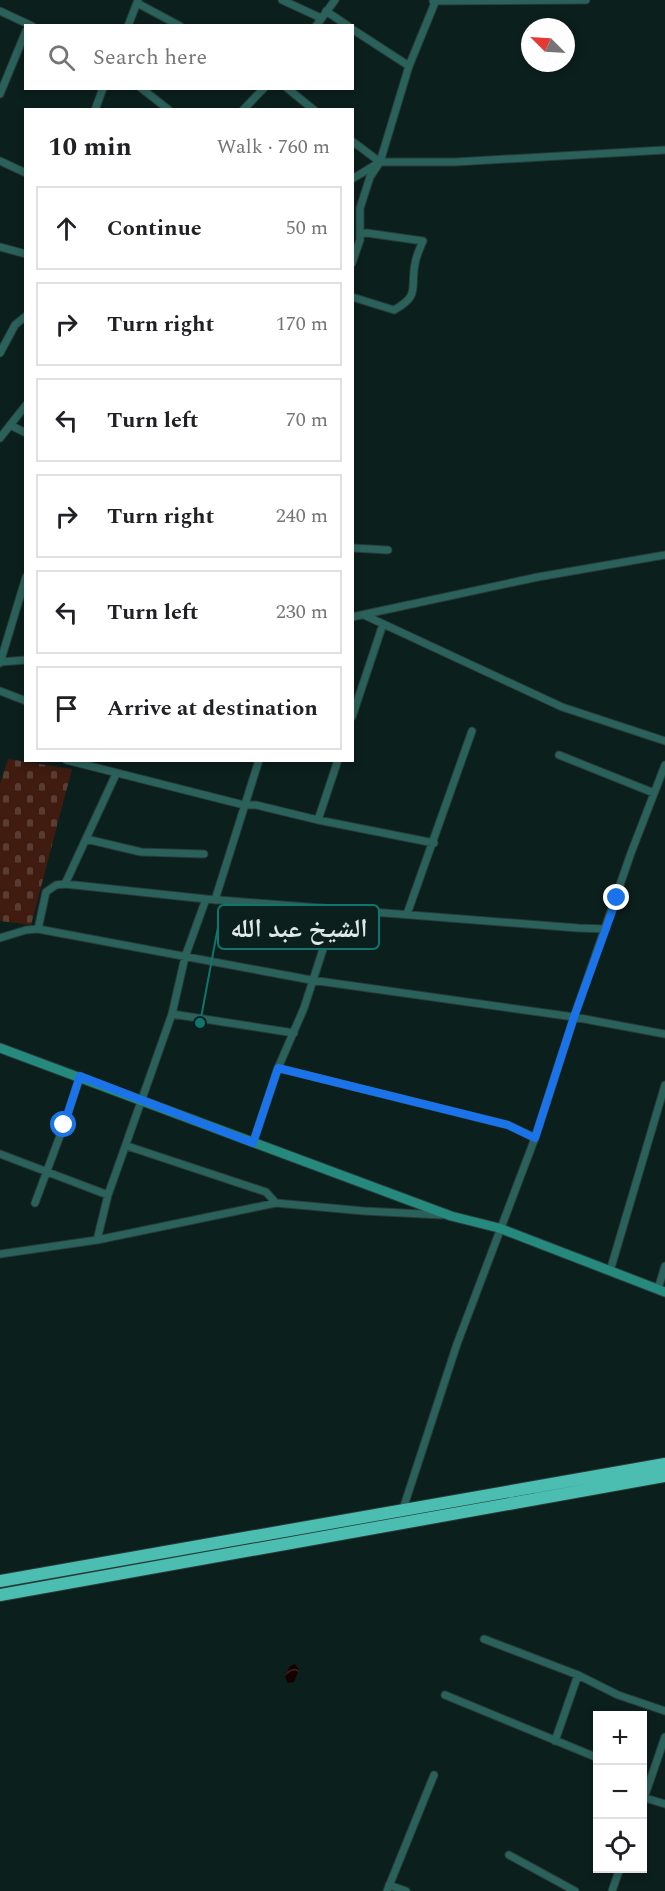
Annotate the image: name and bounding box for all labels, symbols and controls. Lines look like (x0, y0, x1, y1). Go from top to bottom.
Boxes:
north arrow (521, 18, 575, 72)
search box (24, 24, 354, 90)
icon: search (45, 41, 78, 74)
text: Search here (93, 41, 207, 74)
text: 10 min (48, 127, 132, 167)
text: Walk · 760 m (217, 132, 330, 162)
icon: ahead (50, 212, 83, 245)
text: Continue (107, 212, 202, 245)
text: 50 m (286, 213, 328, 243)
icon: right (50, 308, 83, 341)
text: Turn right (107, 308, 214, 341)
text: 170 m (276, 309, 328, 339)
icon: left (50, 404, 83, 437)
text: Turn left (107, 404, 199, 437)
text: 70 m (286, 405, 328, 435)
icon: right (50, 500, 83, 533)
text: Turn right (107, 500, 214, 533)
text: 240 m (276, 501, 328, 531)
icon: left (50, 596, 83, 629)
text: Turn left (107, 596, 199, 629)
text: 230 m (276, 597, 328, 627)
icon: arrive (50, 692, 83, 725)
text: Arrive at destination (107, 692, 318, 725)
route end (603, 884, 629, 910)
callout: الشيخ عبد الله (218, 905, 379, 949)
text: الشيخ عبد الله (230, 909, 368, 949)
route start (50, 1111, 76, 1137)
map controls (593, 1711, 647, 1873)
button: + (593, 1711, 647, 1765)
button: − (593, 1765, 647, 1819)
button: locate (593, 1819, 647, 1873)

